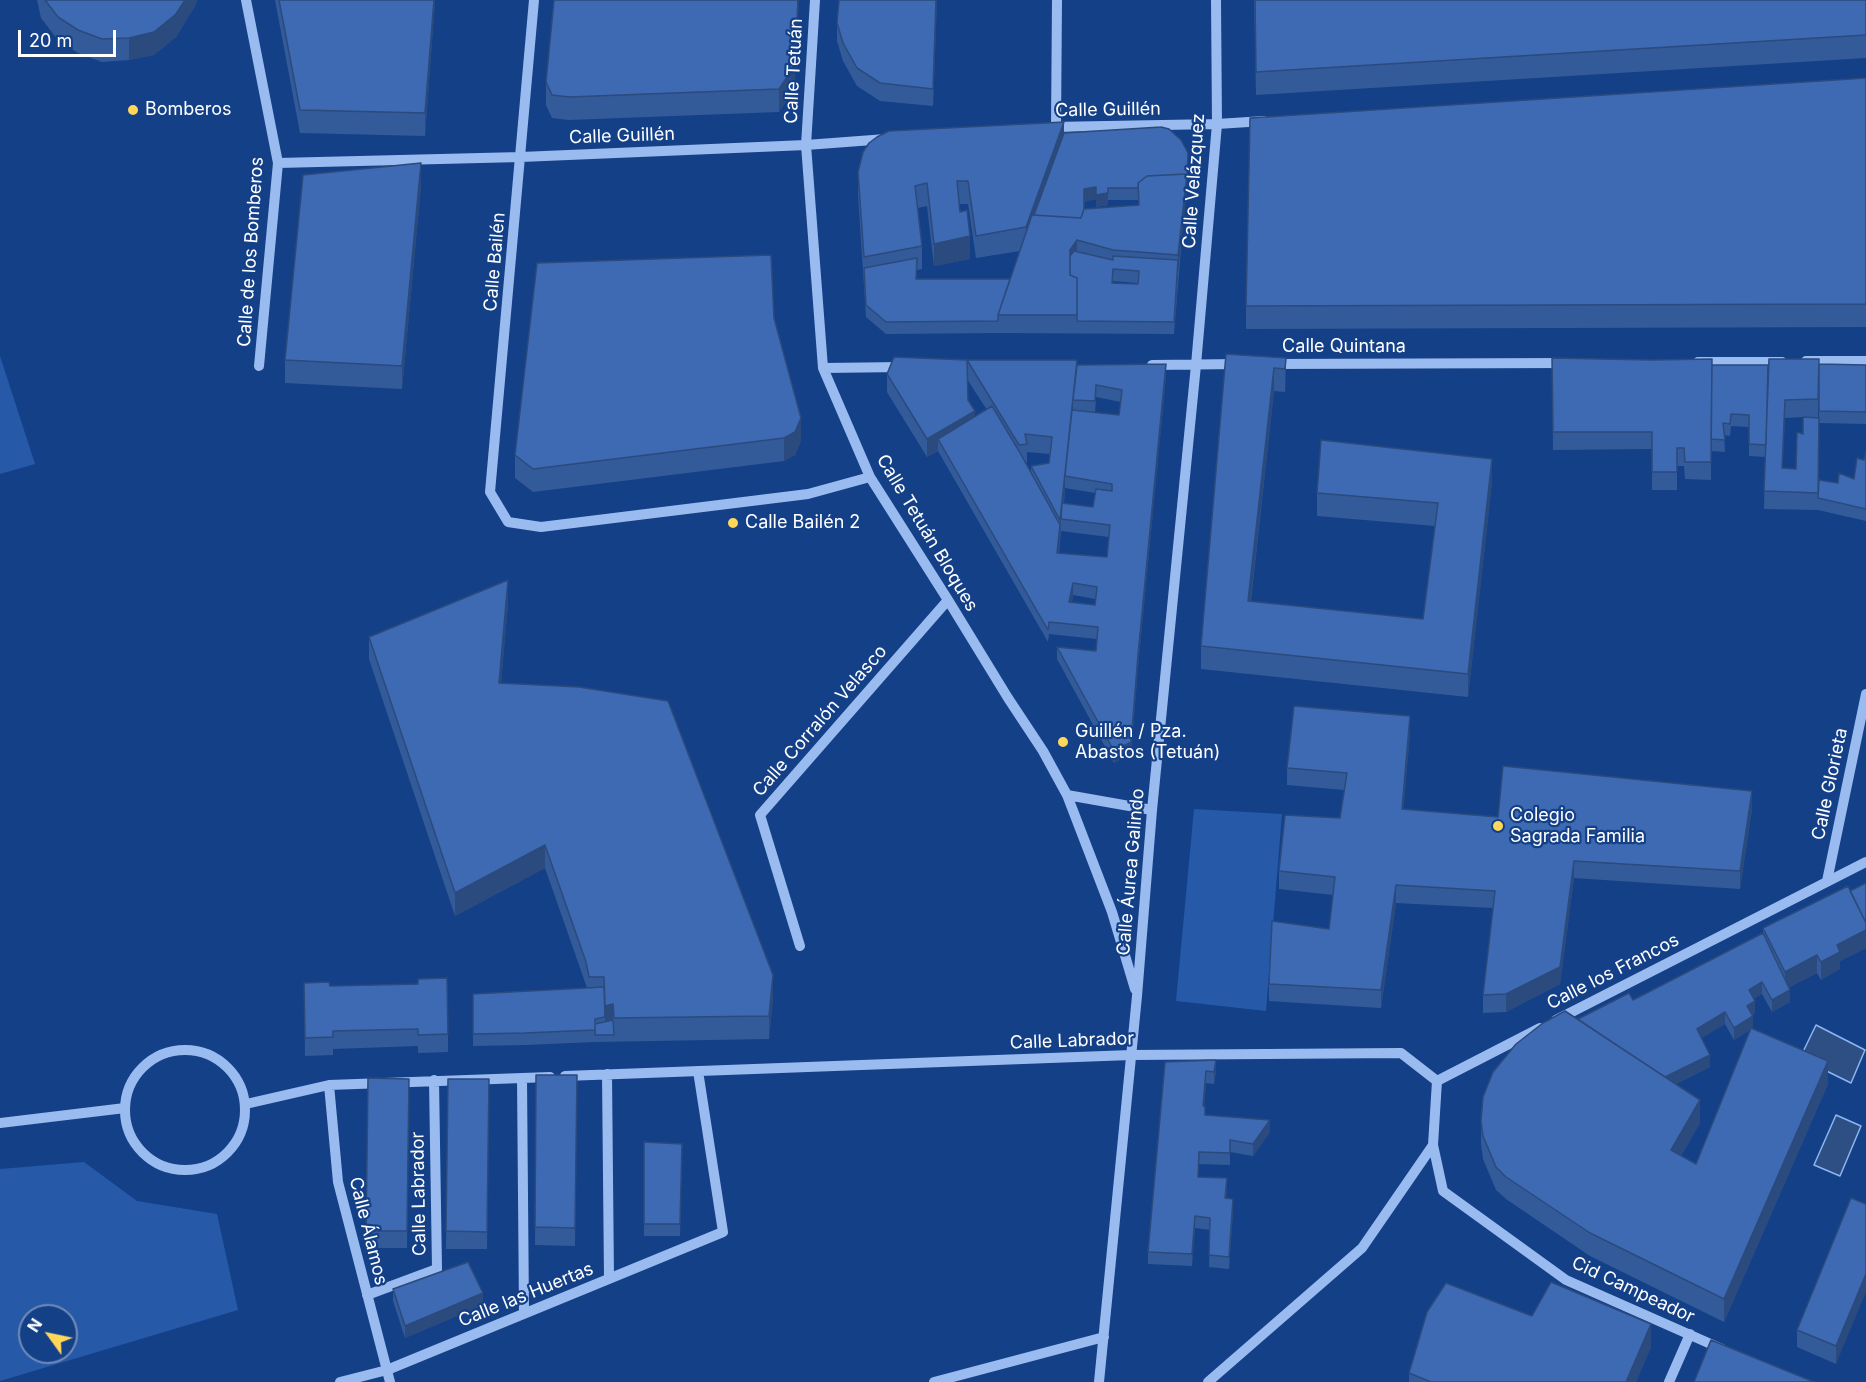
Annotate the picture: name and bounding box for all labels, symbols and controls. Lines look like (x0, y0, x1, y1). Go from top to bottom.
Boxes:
scale bar (21, 18, 118, 56)
street label: Calle Tetuán (780, 18, 808, 124)
text: 20 m (29, 30, 72, 51)
street label: Calle Guillén (1055, 98, 1161, 122)
place label: Bomberos (145, 99, 232, 121)
marker: Bomberos (126, 103, 140, 117)
street label: Calle Velázquez (1178, 113, 1210, 249)
street label: Calle Guillén (569, 123, 675, 149)
street label: Calle de los Bomberos (234, 156, 268, 348)
street label: Calle Bailén (480, 212, 510, 312)
street label: Calle Quintana (1282, 336, 1406, 358)
street label: Calle Tetuán Bloques (872, 451, 982, 615)
place label: Calle Bailén 2 (745, 512, 860, 534)
marker: Calle Bailén 2 (726, 516, 740, 530)
street label: Calle Corralón Velasco (748, 641, 892, 801)
place label: Guillén / Pza. Abastos (Tetuán) (1075, 721, 1220, 764)
street label: Calle Glorieta (1808, 726, 1852, 842)
marker: Guillén / Pza. Abastos (Tetuán) (1056, 735, 1070, 749)
street label: Calle Áurea Galindo (1113, 788, 1149, 956)
place label: Colegio Sagrada Familia (1510, 805, 1645, 848)
marker: Colegio Sagrada Familia (1491, 819, 1505, 833)
street label: Calle los Francos (1543, 929, 1683, 1015)
street label: Calle Labrador (1010, 1028, 1134, 1054)
street label: Calle Labrador (407, 1132, 431, 1256)
street label: Calle Álamos (344, 1175, 392, 1287)
street label: Cid Campeador (1568, 1252, 1698, 1328)
street label: Calle las Huertas (455, 1258, 597, 1332)
north arrow (18, 1304, 78, 1364)
text: N (23, 1315, 46, 1336)

